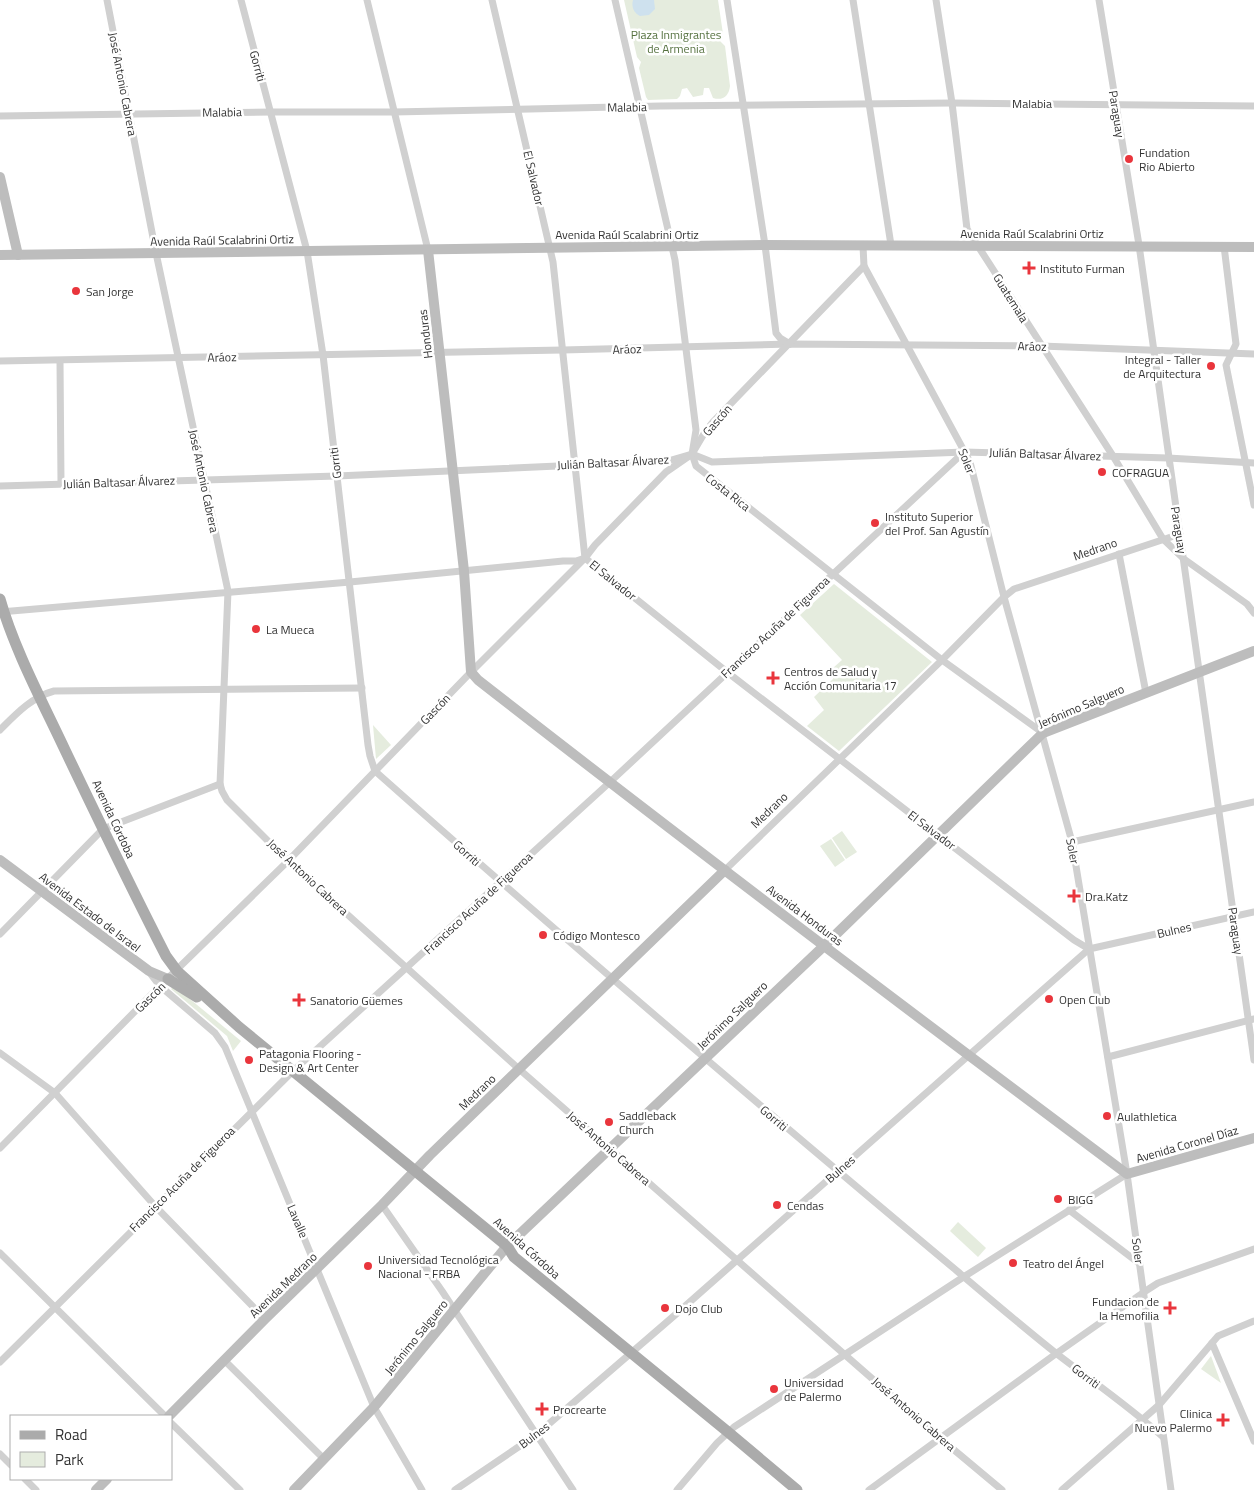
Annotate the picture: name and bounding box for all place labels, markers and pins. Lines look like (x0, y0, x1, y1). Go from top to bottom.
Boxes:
place label: Fundation Rio Abierto (1139, 143, 1195, 176)
marker: Fundation Rio Abierto (1123, 153, 1135, 165)
place label: Instituto Furman (1040, 259, 1125, 278)
marker: Instituto Furman (1022, 261, 1036, 275)
place label: San Jorge (86, 282, 134, 301)
marker: San Jorge (70, 285, 82, 297)
place label: Integral - Taller de Arquitectura (1123, 350, 1201, 383)
marker: Integral - Taller de Arquitectura (1205, 360, 1217, 372)
place label: COFRAGUA (1112, 463, 1169, 482)
marker: COFRAGUA (1096, 466, 1108, 478)
place label: Instituto Superior del Prof. San Agustín (885, 507, 989, 540)
marker: Instituto Superior del Prof. San Agustín (869, 517, 881, 529)
place label: La Mueca (266, 620, 314, 639)
marker: La Mueca (250, 623, 262, 635)
place label: Centros de Salud y Acción Comunitaria 17 (784, 662, 897, 695)
marker: Centros de Salud y Acción Comunitaria 17 (766, 671, 780, 685)
place label: Dra.Katz (1085, 887, 1128, 906)
marker: Dra.Katz (1067, 889, 1081, 903)
place label: Código Montesco (553, 926, 640, 945)
marker: Código Montesco (537, 929, 549, 941)
place label: Open Club (1059, 990, 1110, 1009)
place label: Sanatorio Güemes (310, 991, 403, 1010)
marker: Sanatorio Güemes (292, 993, 306, 1007)
marker: Open Club (1043, 993, 1055, 1005)
place label: Patagonia Flooring - Design & Art Center (259, 1044, 362, 1077)
marker: Patagonia Flooring - Design & Art Center (243, 1054, 255, 1066)
place label: Saddleback Church (619, 1106, 677, 1139)
place label: Aulathletica (1117, 1107, 1177, 1126)
marker: Aulathletica (1101, 1110, 1113, 1122)
marker: Saddleback Church (603, 1116, 615, 1128)
place label: BIGG (1068, 1190, 1093, 1209)
marker: BIGG (1052, 1193, 1064, 1205)
place label: Cendas (787, 1196, 824, 1215)
marker: Cendas (771, 1199, 783, 1211)
place label: Universidad Tecnológica Nacional - FRBA (378, 1250, 499, 1283)
place label: Teatro del Ángel (1023, 1254, 1104, 1273)
marker: Teatro del Ángel (1007, 1257, 1019, 1269)
marker: Universidad Tecnológica Nacional - FRBA (362, 1260, 374, 1272)
place label: Fundacion de la Hemofilia (1092, 1292, 1159, 1325)
place label: Dojo Club (675, 1299, 723, 1318)
marker: Fundacion de la Hemofilia (1163, 1301, 1177, 1315)
marker: Dojo Club (659, 1302, 671, 1314)
place label: Universidad de Palermo (784, 1373, 844, 1406)
marker: Universidad de Palermo (768, 1383, 780, 1395)
place label: Procrearte (553, 1400, 606, 1419)
marker: Procrearte (535, 1402, 549, 1416)
place label: Clinica Nuevo Palermo (1134, 1404, 1212, 1437)
marker: Clinica Nuevo Palermo (1216, 1413, 1230, 1427)

